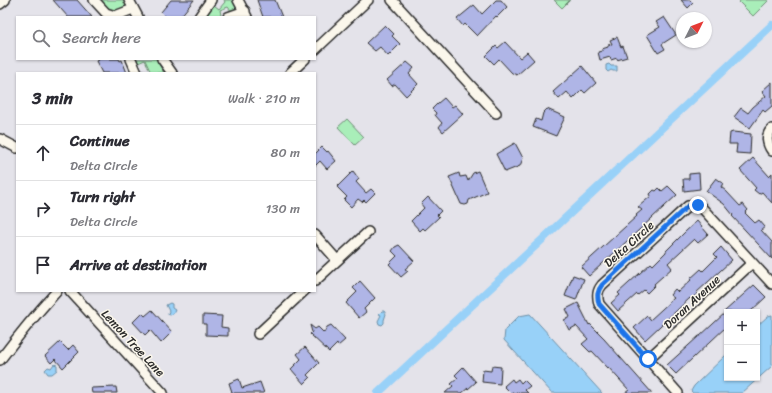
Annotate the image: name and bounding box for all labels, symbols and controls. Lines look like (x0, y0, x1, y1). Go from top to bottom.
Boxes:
north arrow (676, 12, 712, 48)
search box (16, 16, 316, 60)
text: Search here (62, 25, 141, 51)
icon: search (30, 27, 52, 49)
text: 3 min (32, 83, 73, 113)
text: Walk · 210 m (228, 87, 300, 110)
text: Continue (70, 128, 130, 154)
text: 80 m (271, 141, 300, 164)
icon: ahead (32, 142, 54, 164)
text: Delta Circle (70, 154, 138, 177)
text: Turn right (70, 184, 135, 210)
route end (689, 196, 707, 214)
text: 130 m (266, 197, 300, 220)
icon: right (32, 198, 54, 220)
text: Delta Circle (70, 210, 138, 233)
street label: Delta Circle (598, 215, 660, 273)
text: Arrive at destination (70, 252, 207, 278)
icon: arrive (32, 254, 54, 276)
street label: Doran Avenue (658, 269, 726, 335)
street label: Lemon Tree Lane (96, 304, 171, 382)
map controls (724, 309, 760, 381)
button: + (724, 309, 760, 345)
button: − (724, 345, 760, 381)
route start (639, 350, 657, 368)

